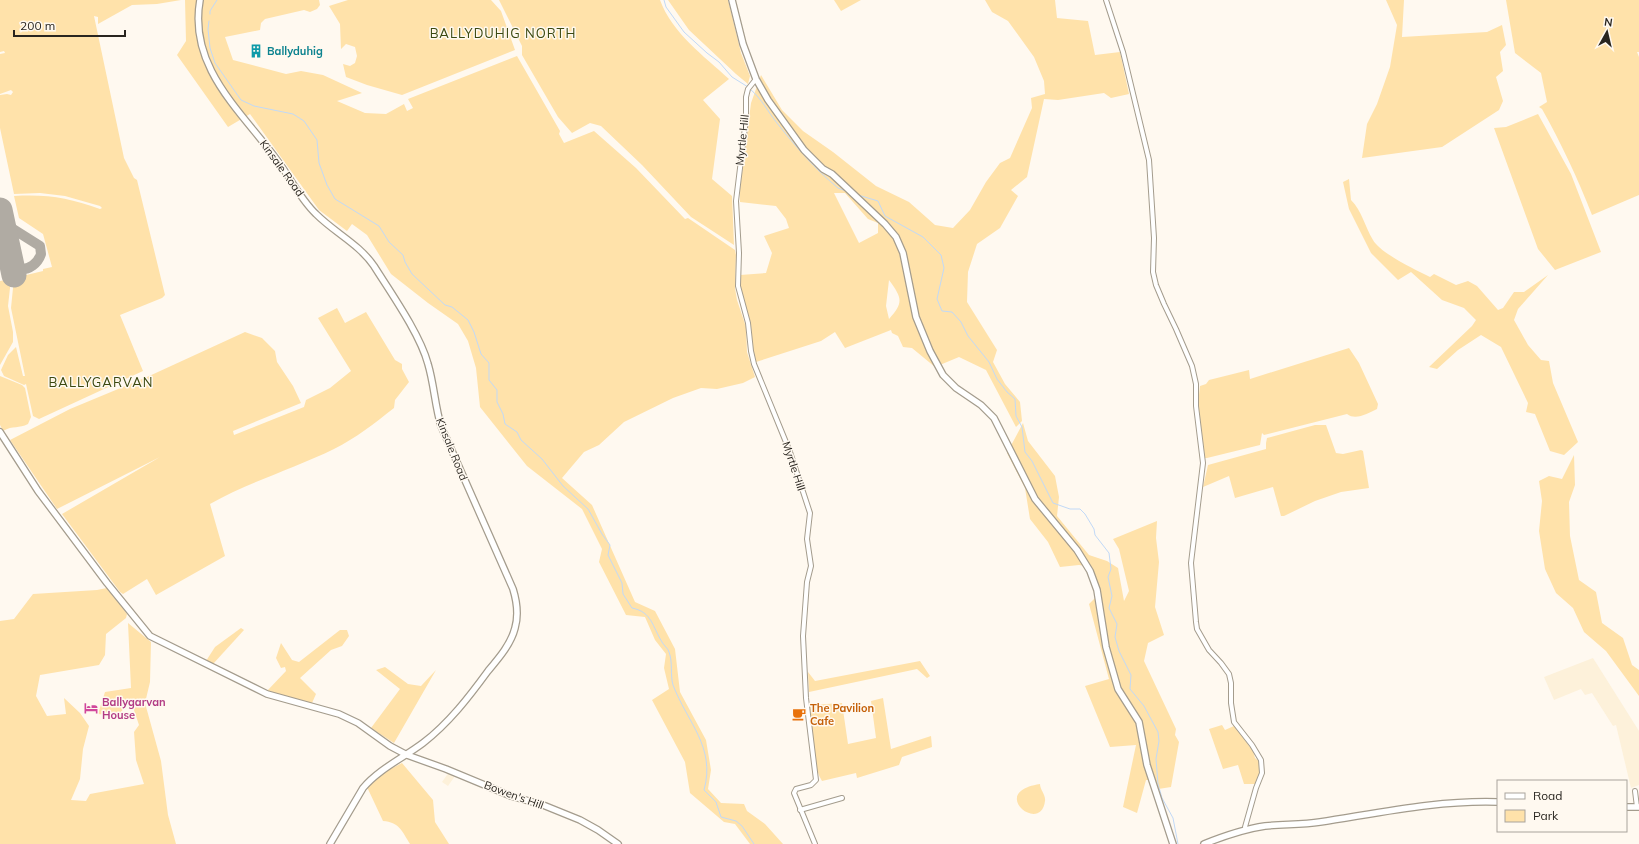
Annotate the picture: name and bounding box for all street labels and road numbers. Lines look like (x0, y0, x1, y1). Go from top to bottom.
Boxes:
street label: Myrtle Hill (732, 114, 752, 166)
street label: Kinsale Road (257, 137, 307, 199)
street label: Kinsale Road (433, 416, 471, 482)
street label: Myrtle Hill (779, 440, 809, 492)
street label: Bowen's Hill (482, 778, 546, 812)

